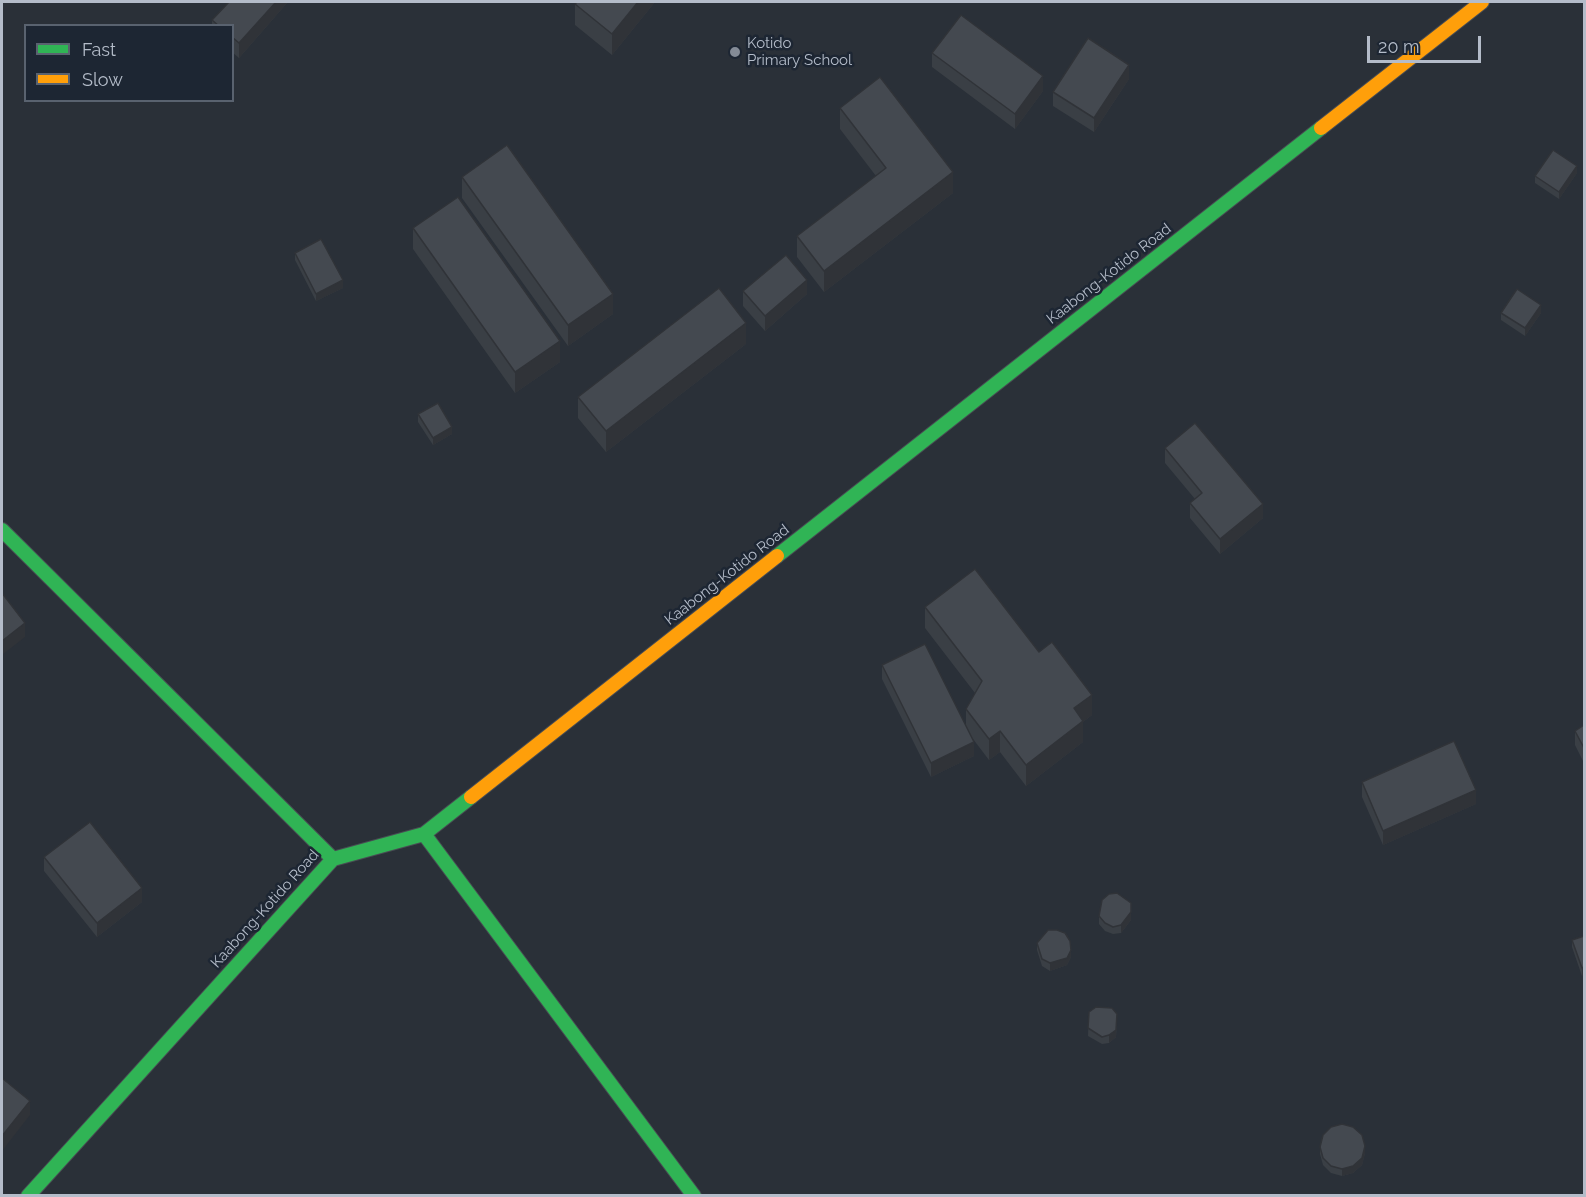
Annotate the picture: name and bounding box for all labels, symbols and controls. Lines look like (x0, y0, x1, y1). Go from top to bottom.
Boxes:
legend (24, 24, 234, 102)
scale bar (1370, 24, 1484, 62)
place label: Kotido Primary School (747, 34, 852, 69)
text: 20 m (1378, 36, 1420, 57)
text: Fast (82, 39, 116, 60)
marker: Kotido Primary School (728, 45, 742, 59)
text: Slow (82, 69, 123, 90)
street label: Kaabong-Kotido Road (1043, 220, 1175, 328)
street label: Kaabong-Kotido Road (661, 521, 793, 629)
street label: Kaabong-Kotido Road (207, 846, 323, 972)

